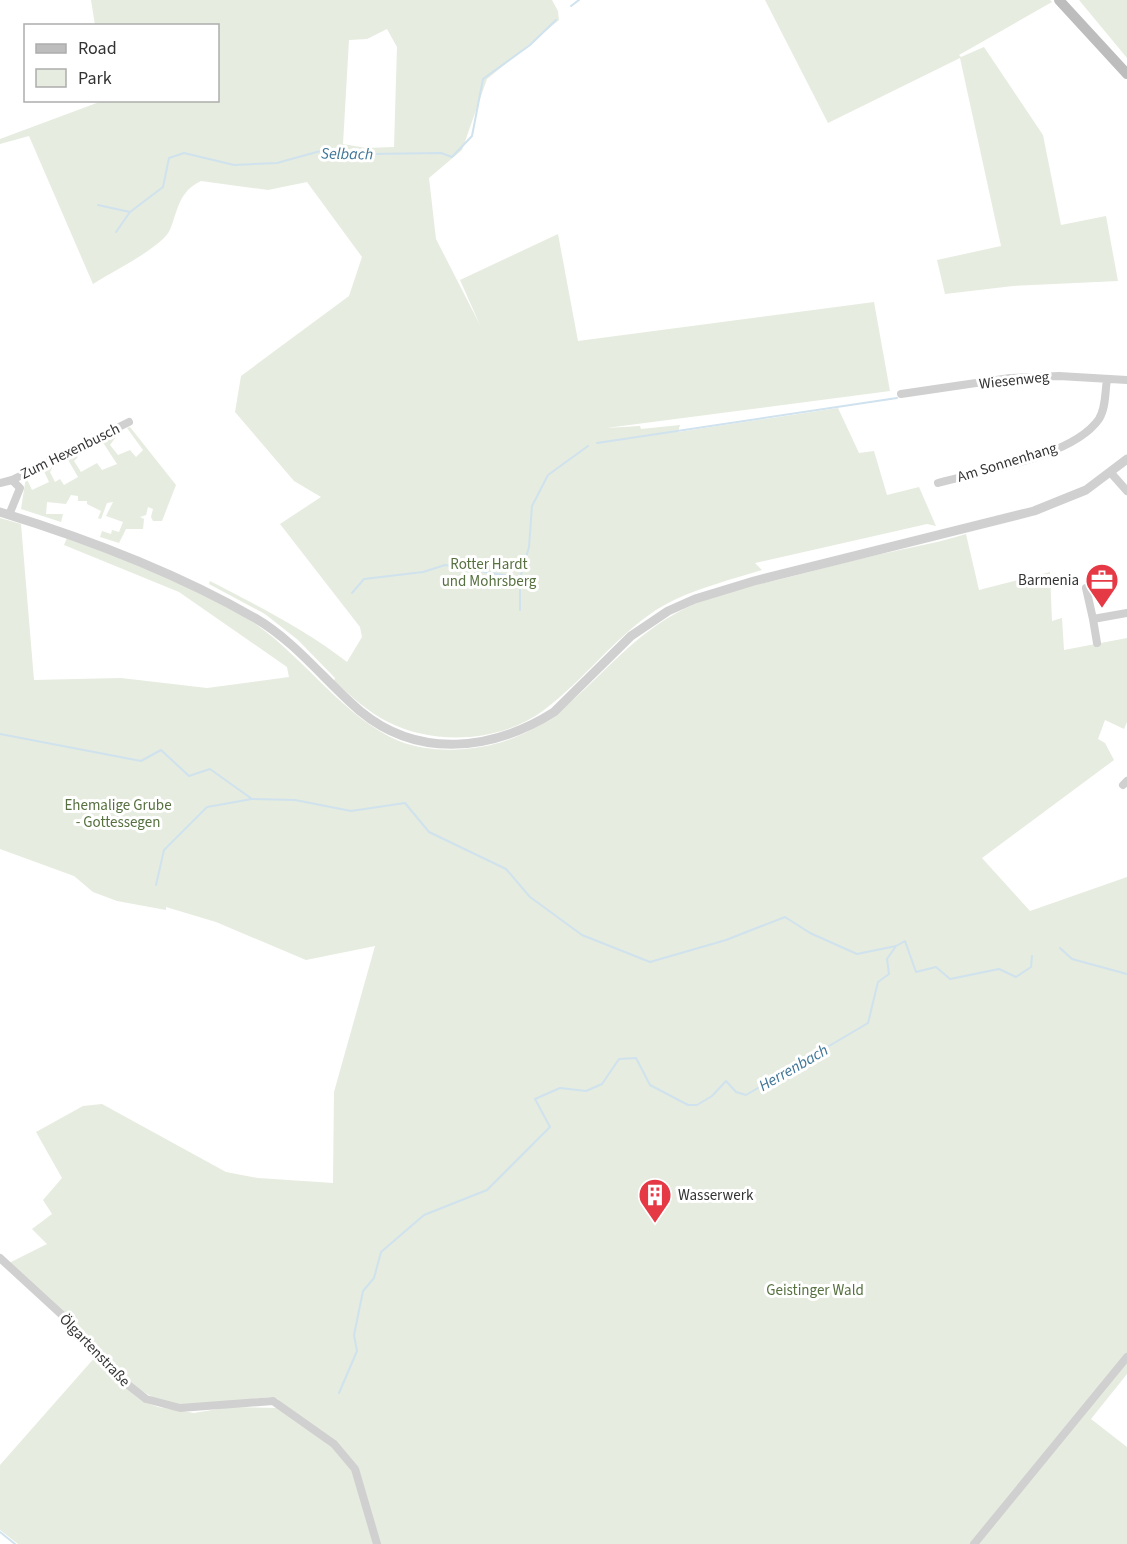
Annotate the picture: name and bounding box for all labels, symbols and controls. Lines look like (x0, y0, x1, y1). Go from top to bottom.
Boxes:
legend (24, 24, 219, 102)
text: Road (78, 36, 117, 61)
text: Park (78, 66, 112, 91)
water label: Selbach (321, 143, 373, 165)
street label: Wiesenweg (978, 366, 1051, 395)
street label: Zum Hexenbusch (17, 418, 123, 485)
street label: Am Sonnenhang (955, 437, 1060, 488)
park label: Rotter Hardt und Mohrsberg (442, 554, 537, 592)
office icon: Barmenia (1084, 562, 1120, 609)
place label: Barmenia (1018, 570, 1079, 591)
park label: Ehemalige Grube - Gottessegen (64, 795, 172, 833)
water label: Herrenbach (755, 1039, 832, 1097)
building icon: Wasserwerk (637, 1177, 673, 1224)
place label: Wasserwerk (678, 1185, 754, 1206)
park label: Geistinger Wald (766, 1280, 864, 1301)
street label: Ölgartenstraße (54, 1309, 135, 1391)

